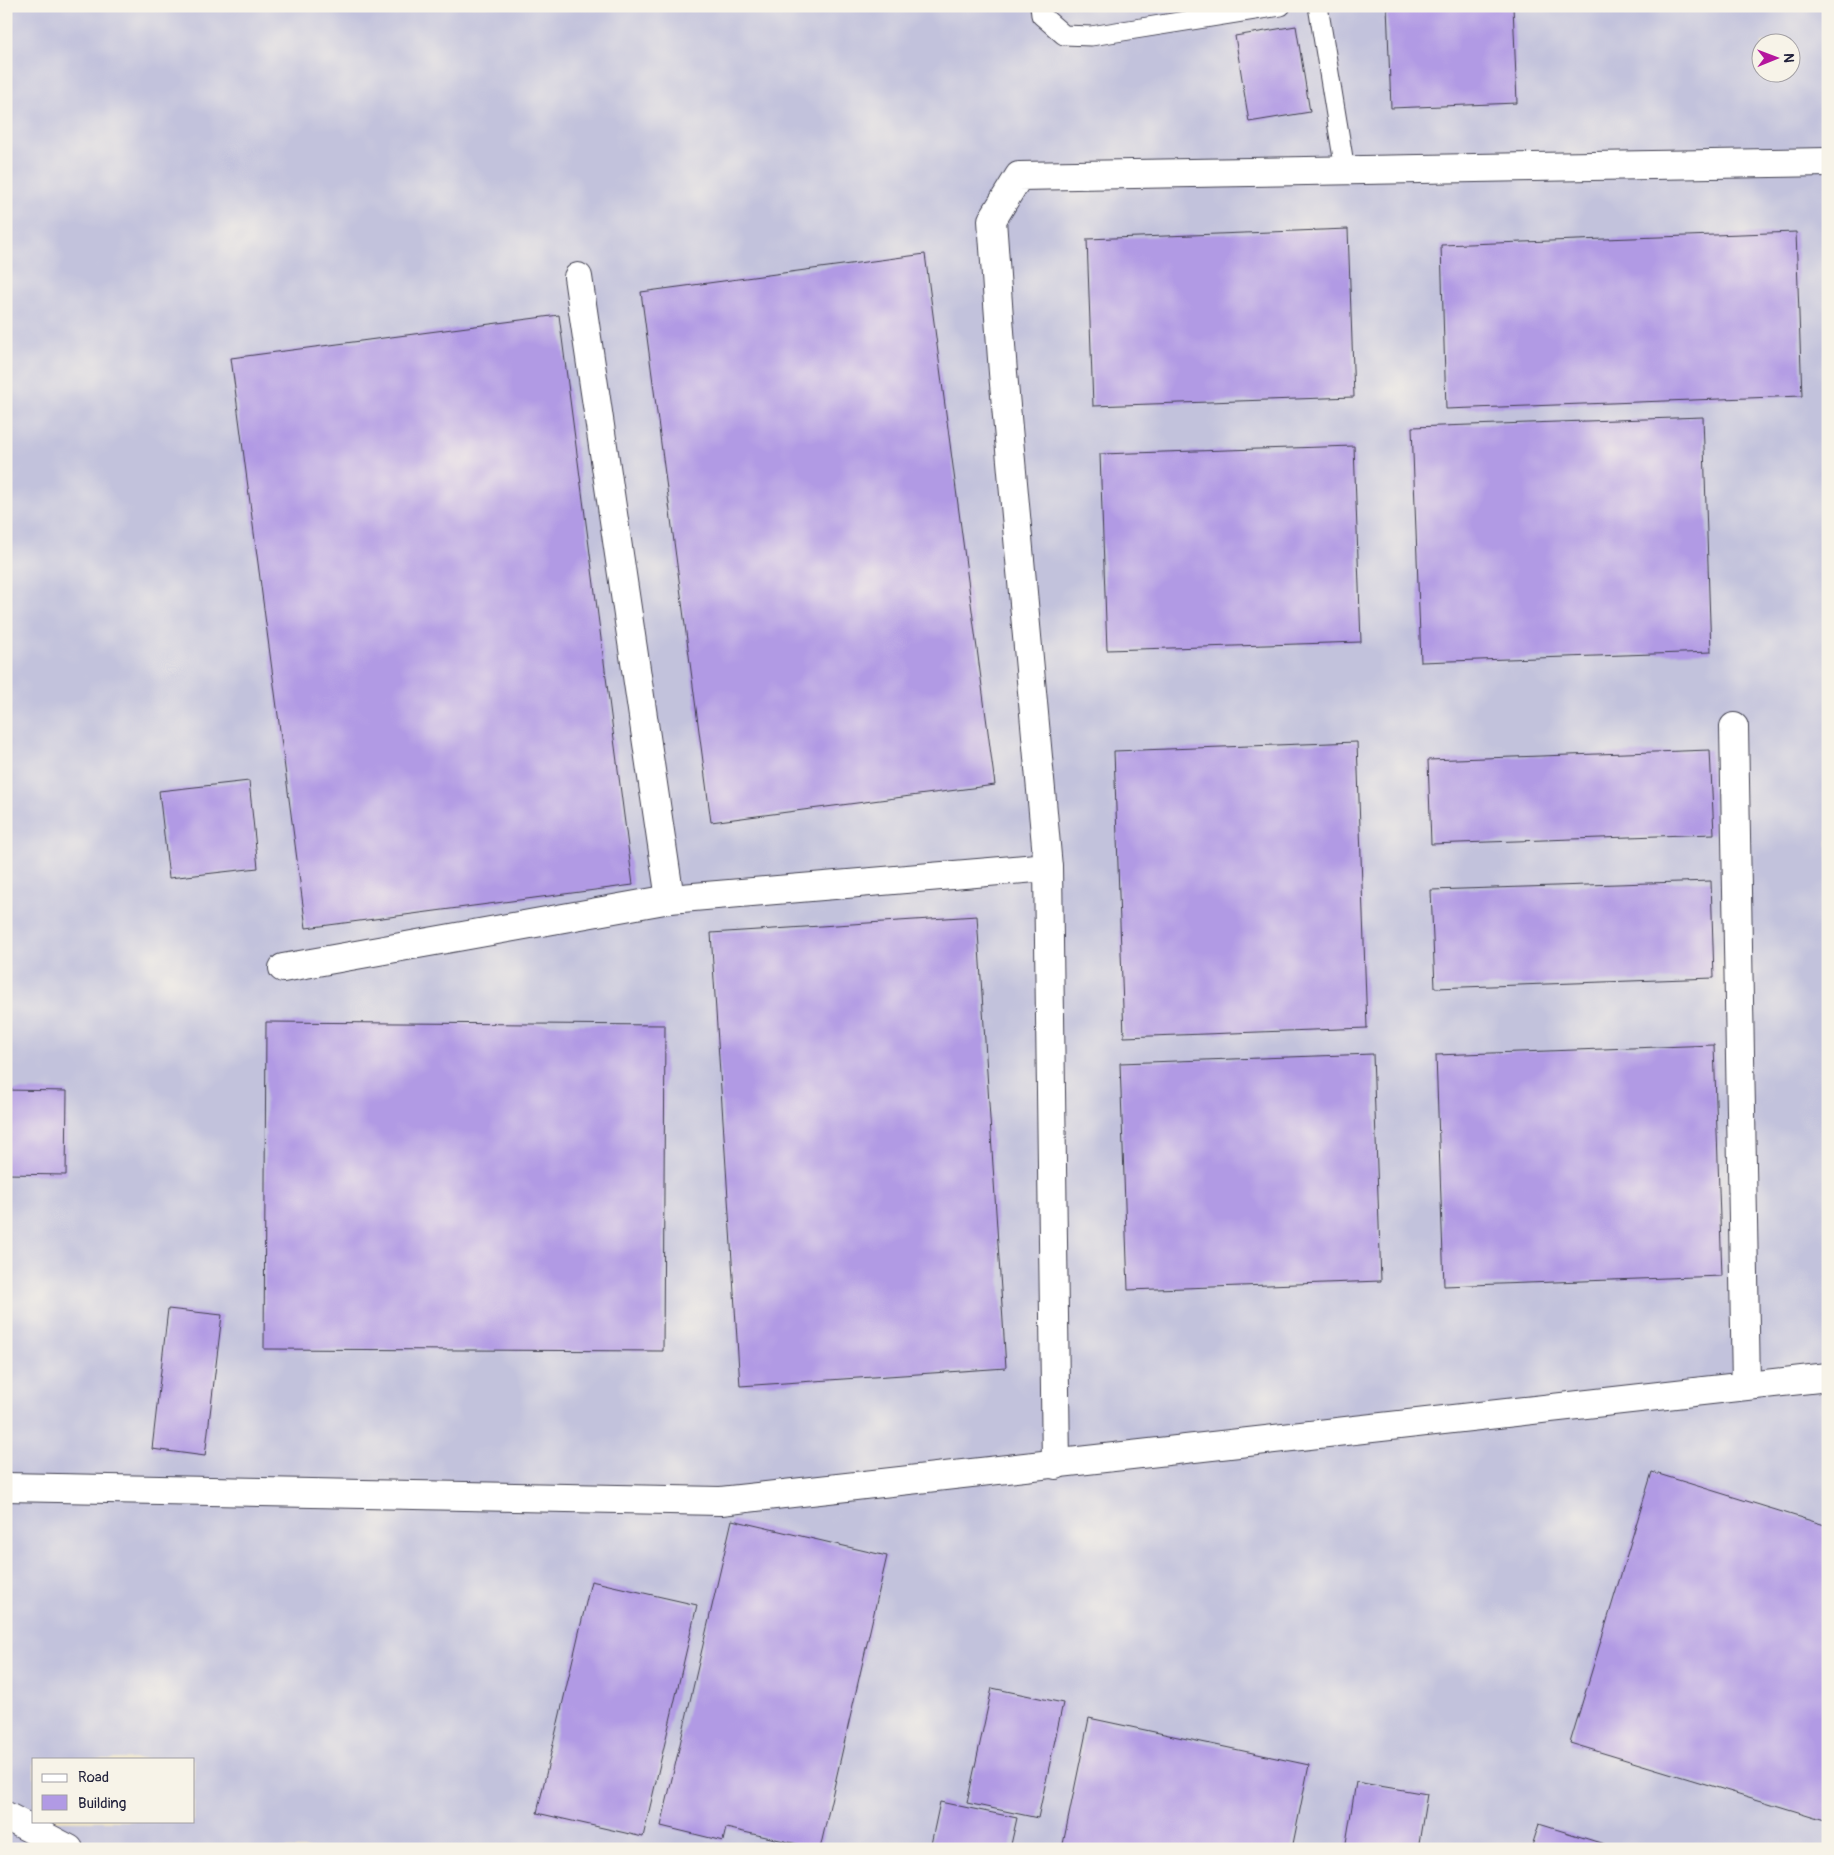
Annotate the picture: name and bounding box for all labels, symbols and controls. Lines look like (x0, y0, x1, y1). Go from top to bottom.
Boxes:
north arrow (1752, 32, 1802, 82)
text: N (1780, 53, 1797, 63)
legend (32, 1758, 195, 1822)
text: Road (78, 1768, 109, 1787)
text: Building (78, 1794, 126, 1813)

